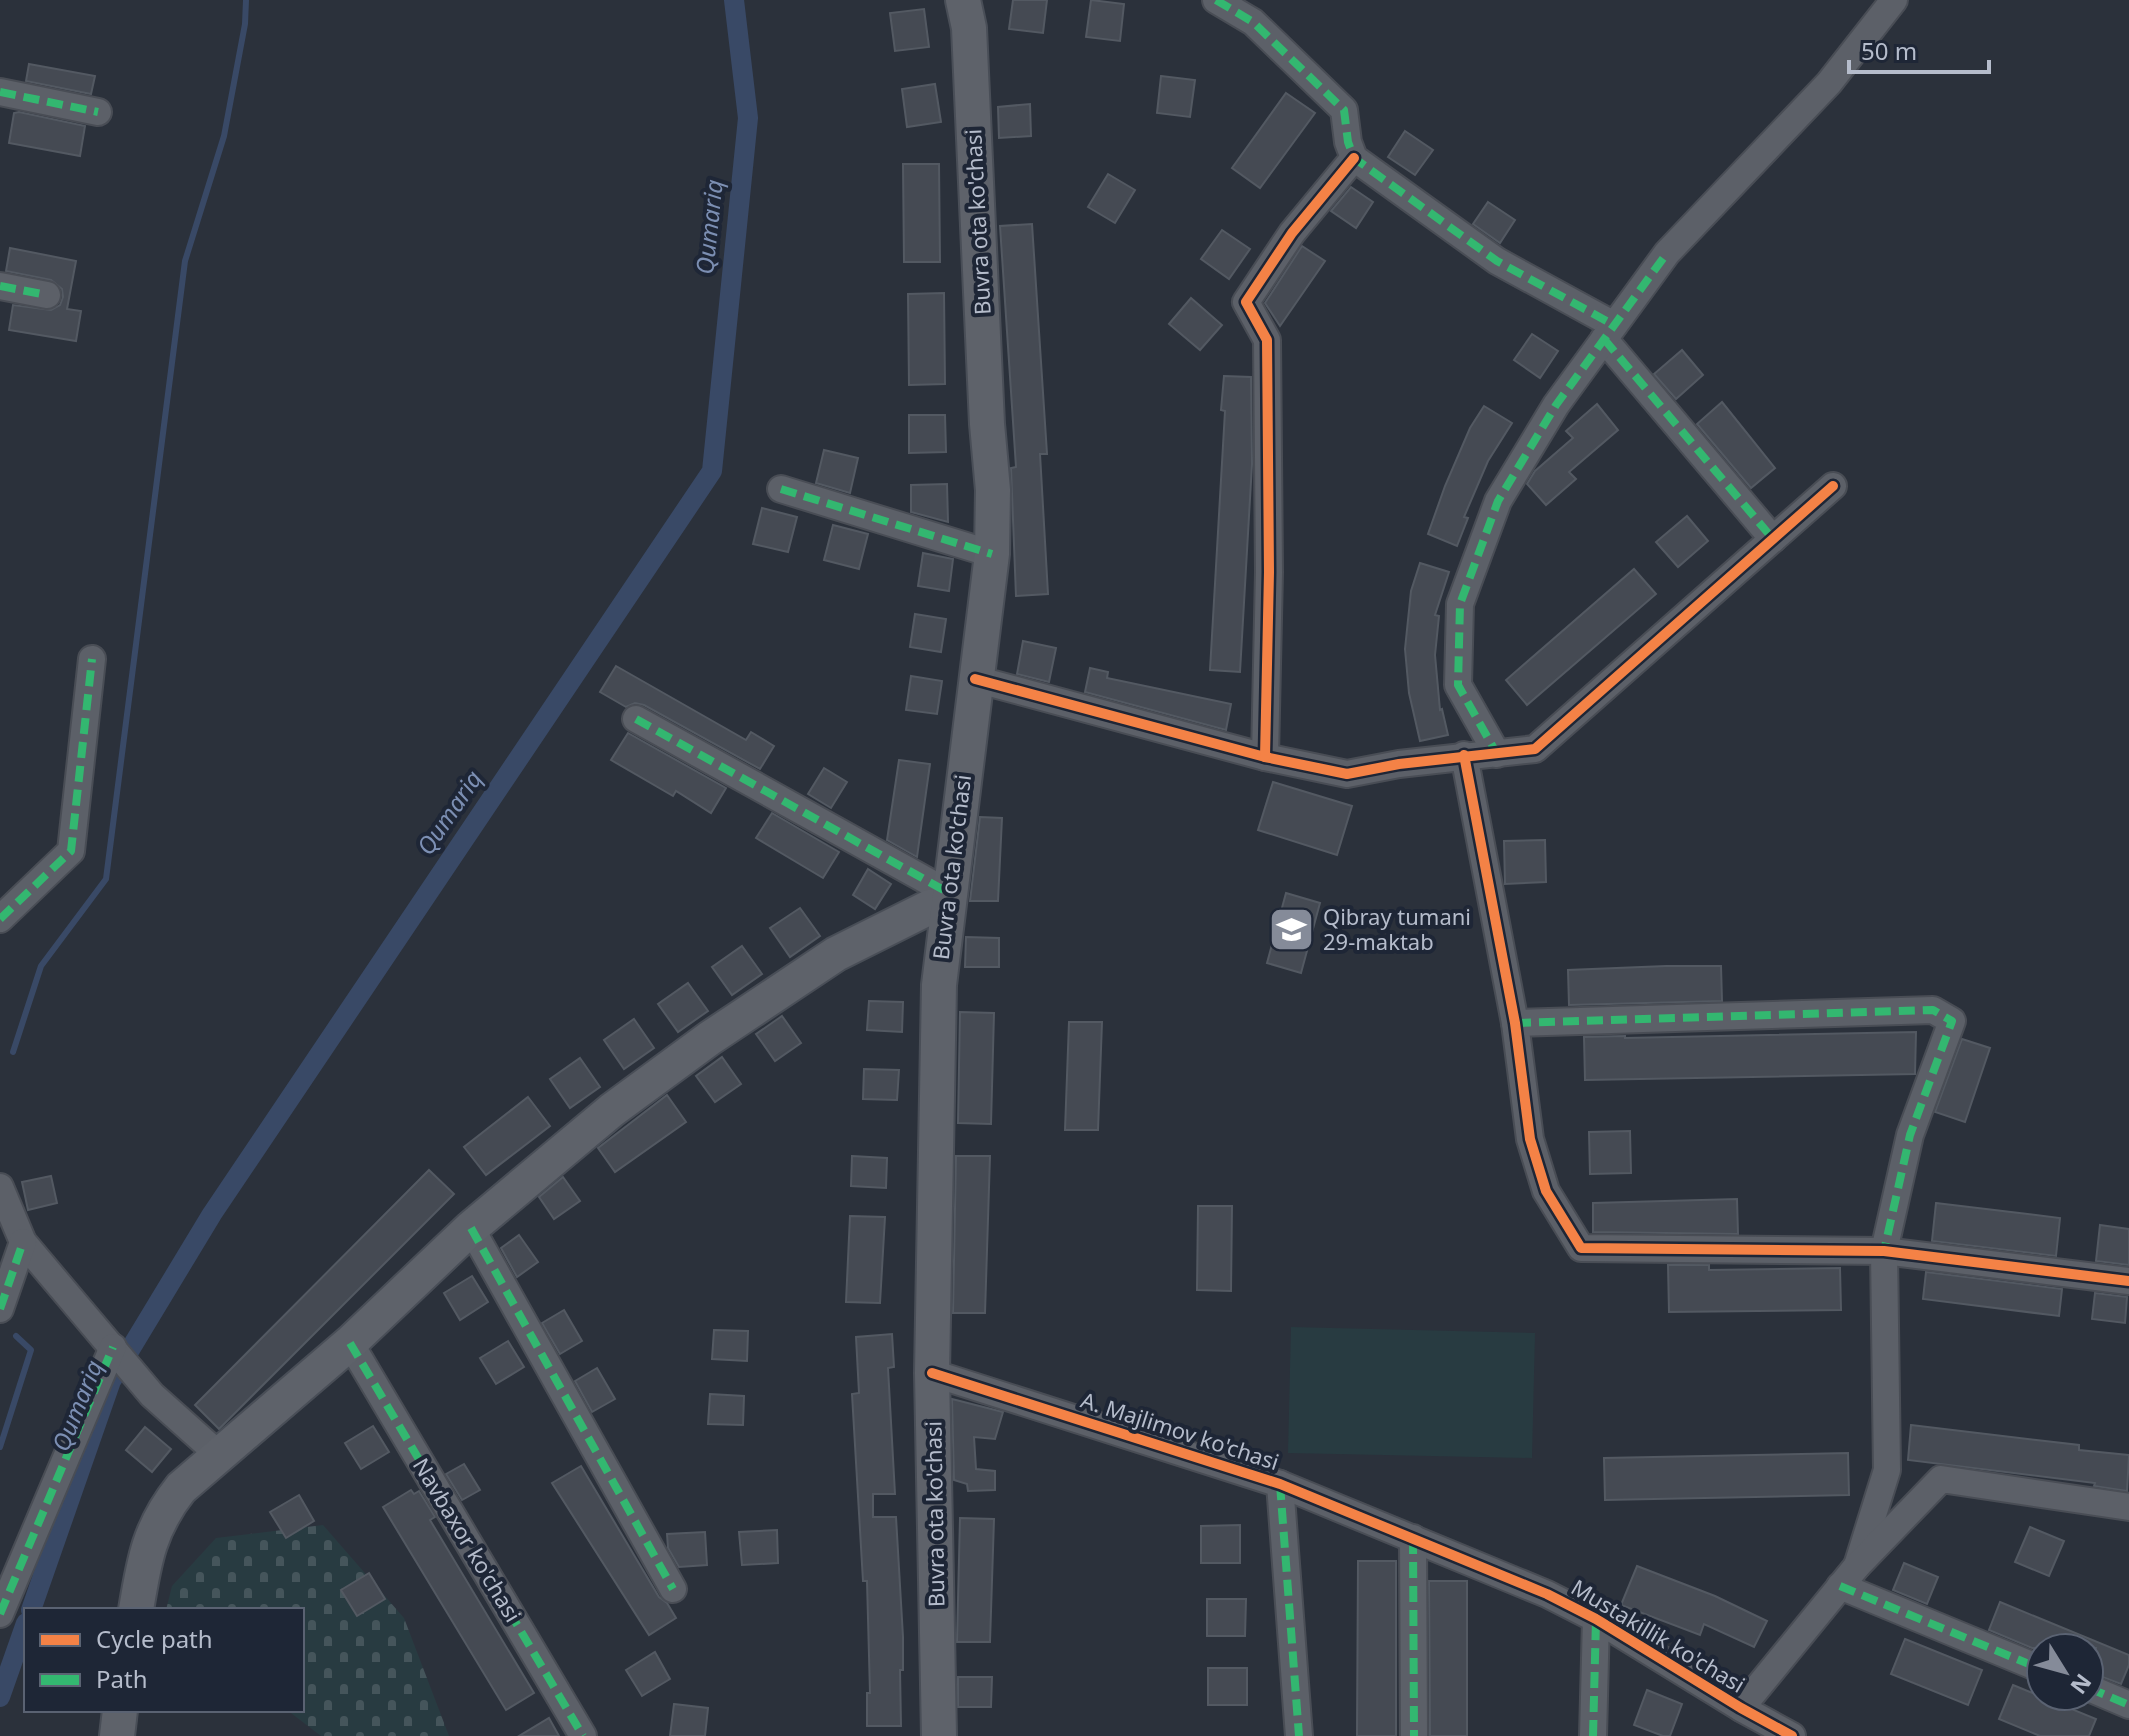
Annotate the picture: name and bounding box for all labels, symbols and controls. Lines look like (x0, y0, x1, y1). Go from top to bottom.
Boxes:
scale bar (1849, 24, 1989, 74)
text: 50 m (1861, 34, 1917, 67)
street label: Buvra ota ko'chasi (957, 128, 997, 316)
water label: Qumariq (687, 178, 730, 276)
water label: Qumariq (408, 763, 489, 861)
street label: Buvra ota ko'chasi (925, 773, 977, 961)
place label: Qibray tumani 29-maktab (1323, 901, 1471, 956)
school or university icon: Qibray tumani 29-maktab (1268, 906, 1316, 954)
water label: Qumariq (43, 1355, 110, 1456)
street label: A. Majlimov ko'chasi (1077, 1384, 1283, 1476)
street label: Buvra ota ko'chasi (917, 1421, 951, 1607)
street label: Navbaxor ko'chasi (407, 1452, 529, 1627)
street label: Mustakillik ko'chasi (1566, 1571, 1751, 1699)
legend (24, 1608, 304, 1712)
text: Cycle path (96, 1622, 213, 1655)
north arrow (2025, 1632, 2105, 1712)
text: Path (96, 1662, 147, 1695)
text: N (2064, 1668, 2099, 1701)

